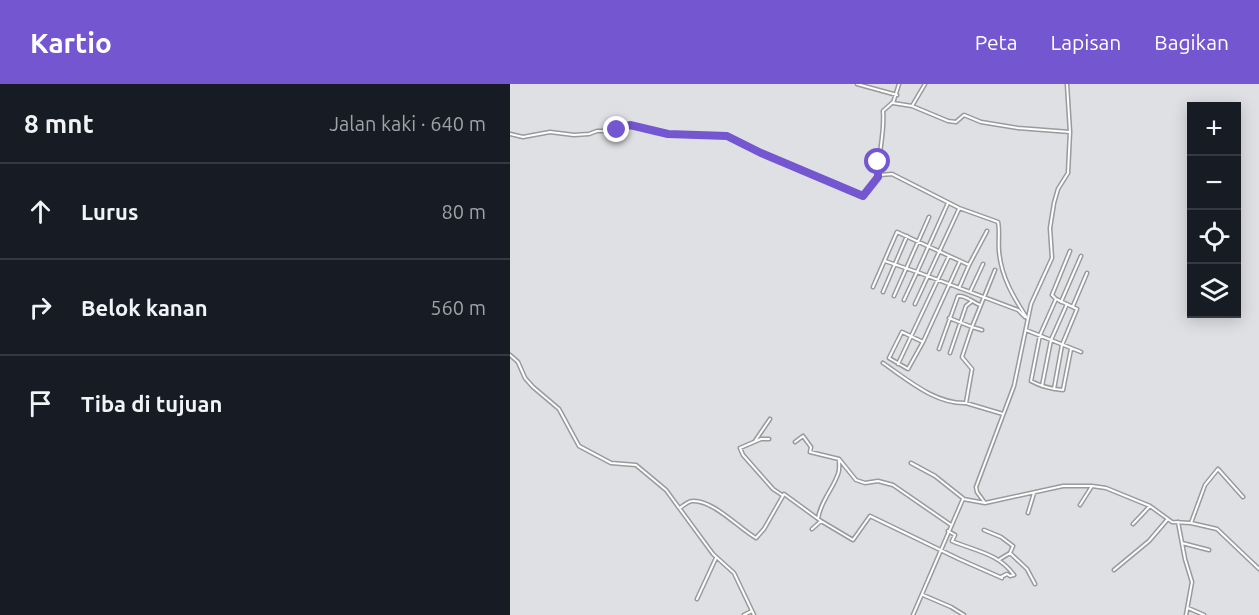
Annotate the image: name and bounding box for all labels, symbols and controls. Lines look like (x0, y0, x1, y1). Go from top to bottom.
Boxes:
text: Kartio (30, 27, 112, 58)
text: Peta (975, 30, 1018, 54)
text: Lapisan (1051, 30, 1121, 54)
text: Bagikan (1154, 30, 1229, 54)
map controls (1187, 102, 1241, 318)
button: + (1187, 102, 1241, 156)
text: 8 mnt (24, 109, 94, 138)
text: Jalan kaki · 640 m (329, 112, 486, 135)
route end (603, 116, 629, 142)
route start (864, 148, 890, 174)
button: − (1187, 156, 1241, 210)
icon: ahead (24, 195, 57, 228)
text: Lurus (81, 199, 138, 224)
text: 80 m (442, 200, 486, 223)
button: locate (1187, 210, 1241, 264)
button: layers (1187, 264, 1241, 318)
icon: right (24, 291, 57, 324)
text: Belok kanan (81, 295, 208, 320)
text: 560 m (430, 296, 486, 319)
icon: arrive (24, 387, 57, 420)
text: Tiba di tujuan (81, 391, 222, 416)

